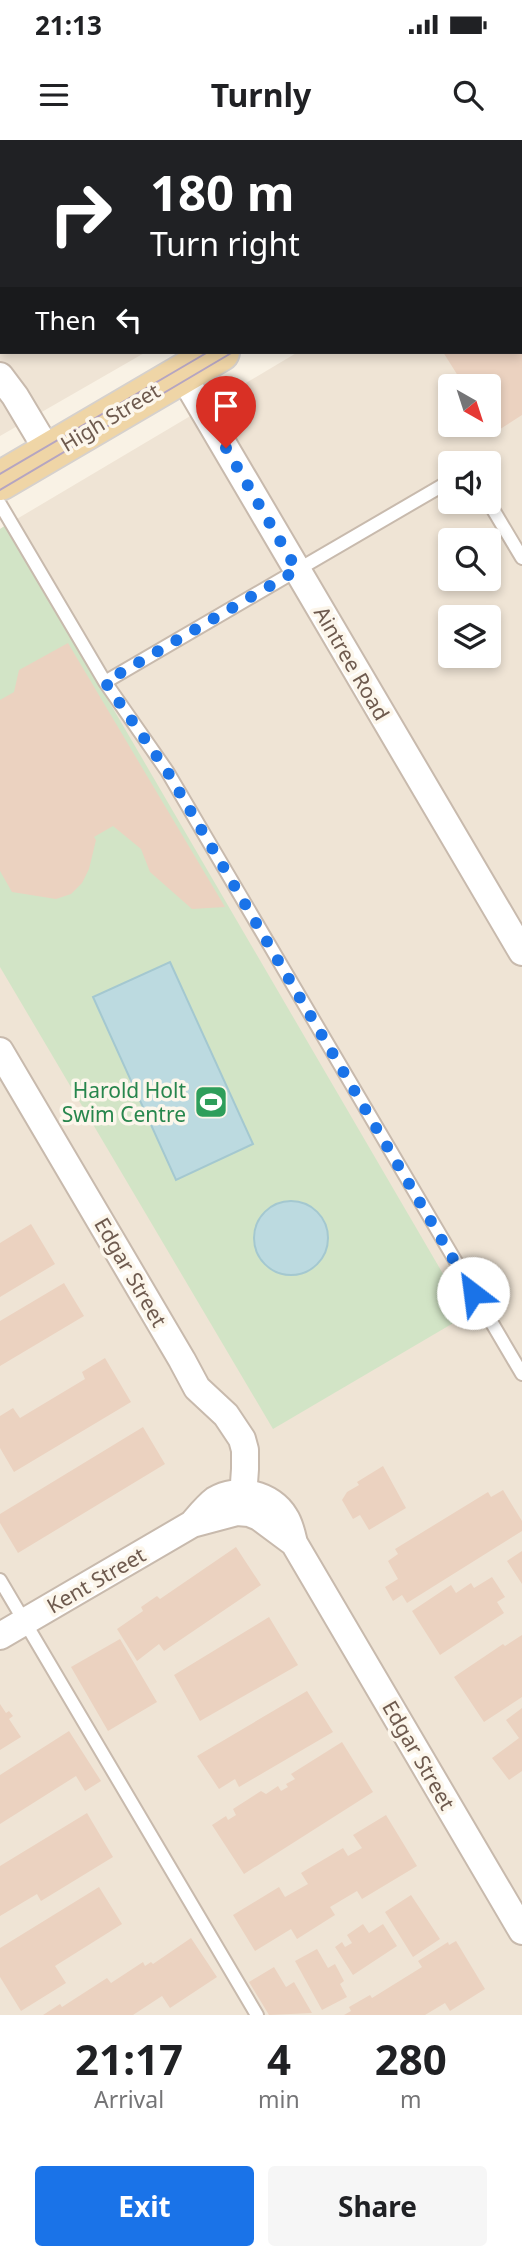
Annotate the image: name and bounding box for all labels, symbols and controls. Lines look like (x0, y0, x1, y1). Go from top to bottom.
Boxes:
text: 21:13 (35, 7, 102, 43)
text: Turnly (211, 73, 311, 116)
icon: menu (35, 76, 73, 114)
icon: search (449, 76, 487, 114)
text: 180 m (150, 159, 295, 225)
icon: right (35, 168, 126, 259)
text: Turn right (150, 222, 300, 265)
icon: left (110, 301, 148, 339)
text: Then (35, 302, 96, 338)
north arrow (438, 374, 500, 438)
map controls (438, 374, 501, 668)
street label: High Street (55, 376, 165, 458)
pin (196, 376, 256, 448)
icon: arrive (207, 387, 245, 425)
button: sound (438, 451, 501, 514)
button: search (438, 528, 501, 591)
street label: Aintree Road (308, 601, 396, 725)
button: layers (438, 605, 501, 668)
place label: Harold Holt Swim Centre (62, 1076, 186, 1128)
sports icon: Harold Holt Swim Centre (192, 1083, 230, 1121)
street label: Edgar Street (88, 1212, 174, 1332)
position arrow (436, 1256, 510, 1330)
street label: Kent Street (42, 1540, 151, 1619)
street label: Edgar Street (376, 1695, 462, 1815)
text: 21:17 (75, 2030, 183, 2087)
text: 4 (267, 2030, 291, 2087)
text: 280 (375, 2030, 447, 2087)
text: Arrival (94, 2083, 164, 2115)
text: min (258, 2083, 300, 2115)
text: m (400, 2083, 422, 2115)
button: Exit (35, 2166, 254, 2246)
button: Share (268, 2166, 487, 2246)

